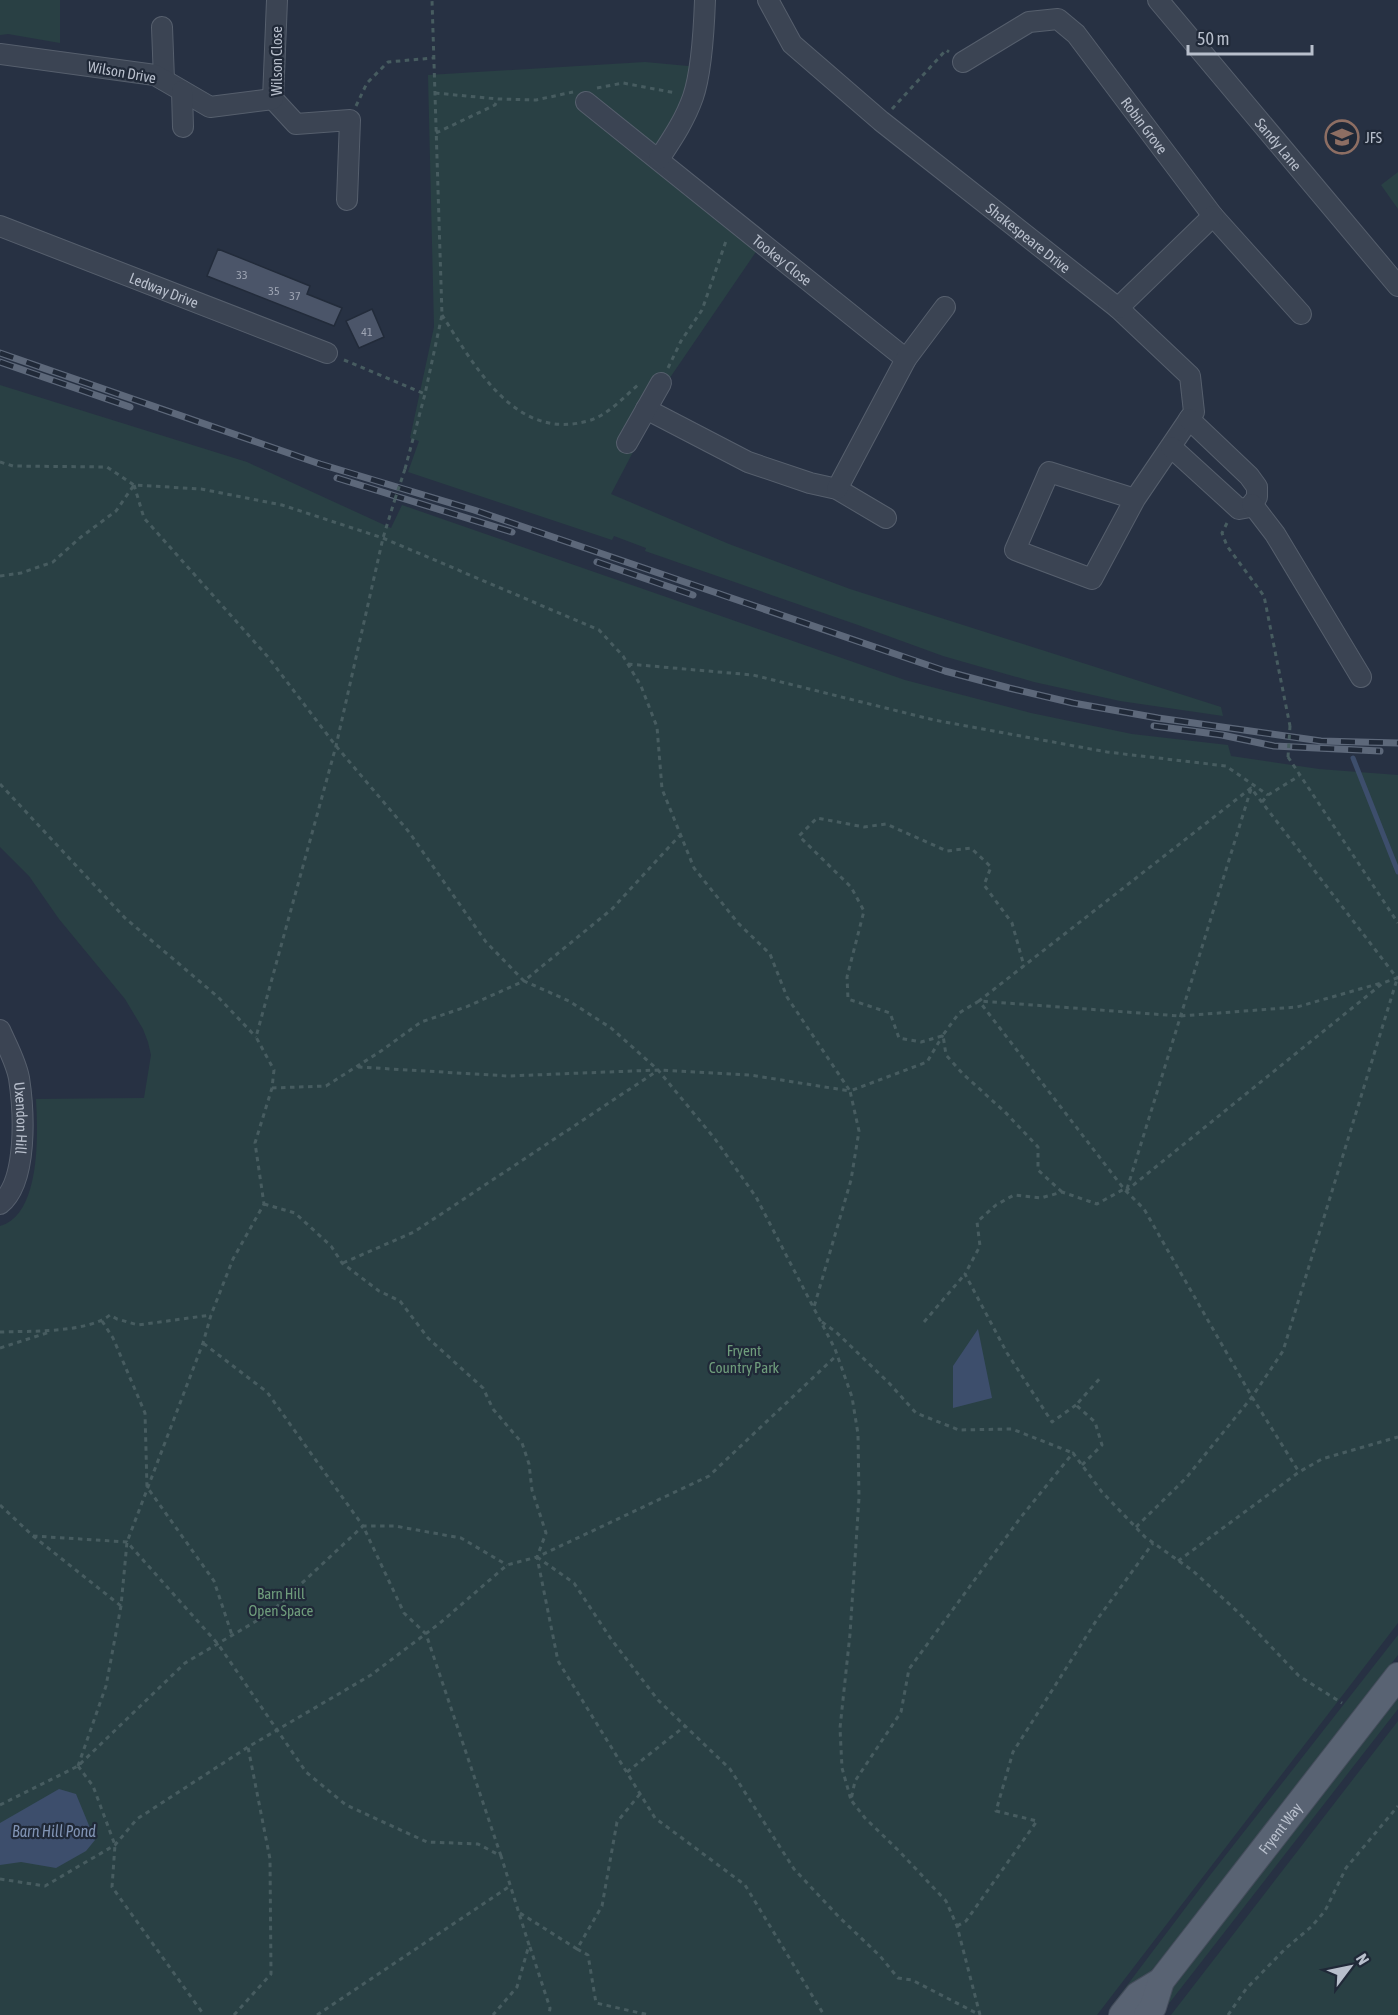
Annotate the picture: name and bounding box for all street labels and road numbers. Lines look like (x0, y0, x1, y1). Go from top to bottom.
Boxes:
street label: Wilson Close (268, 26, 285, 96)
street label: Wilson Drive (87, 58, 158, 86)
street label: Robin Grove (1118, 94, 1172, 157)
street label: Sandy Lane (1252, 114, 1306, 174)
street label: Shakespeare Drive (983, 199, 1074, 276)
street label: Tookey Close (750, 231, 816, 289)
street label: Ledway Drive (127, 269, 201, 311)
street label: Uxendon Hill (11, 1081, 31, 1155)
street label: Fryent Way (1255, 1799, 1305, 1857)

